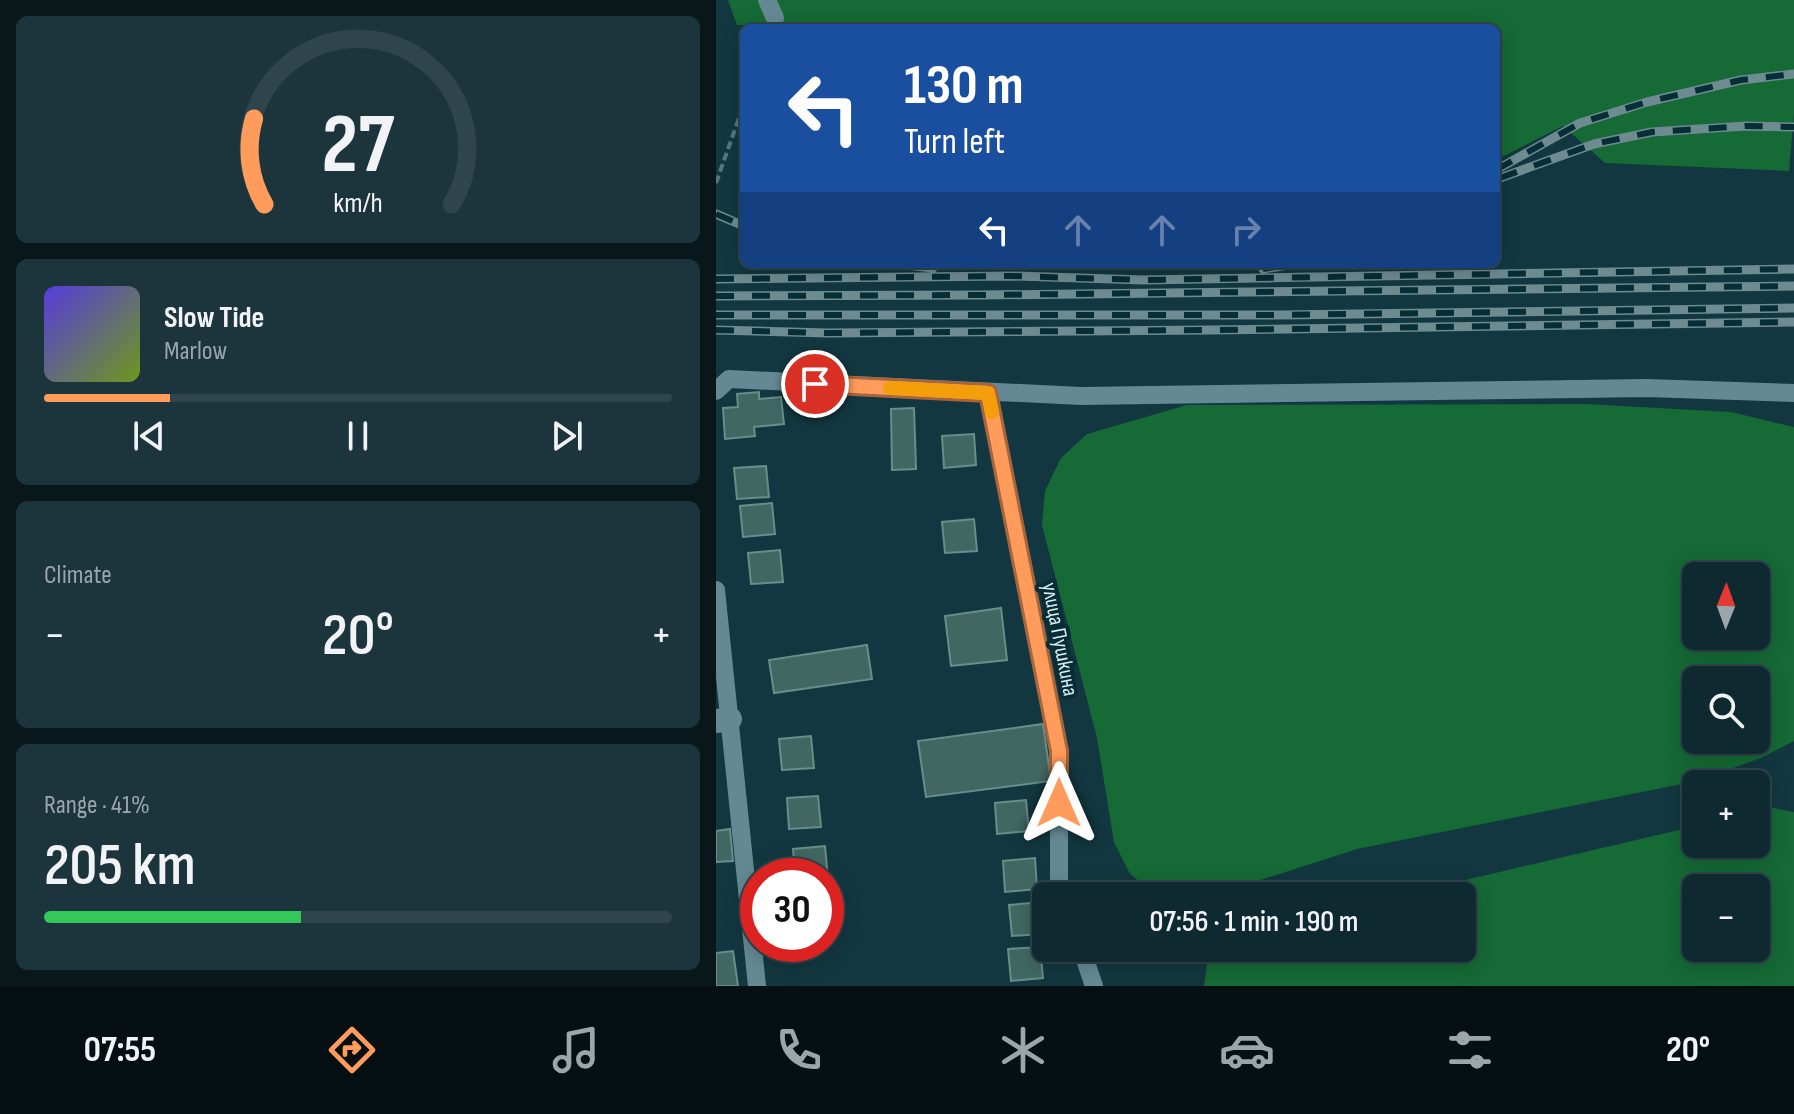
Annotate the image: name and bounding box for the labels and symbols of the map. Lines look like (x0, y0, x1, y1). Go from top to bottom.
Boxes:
pin (781, 350, 849, 418)
north arrow (1682, 562, 1770, 650)
street label: улица Пушкина (1035, 580, 1084, 698)
position arrow (1017, 761, 1101, 845)
speed limit sign: 30 (740, 858, 844, 962)

